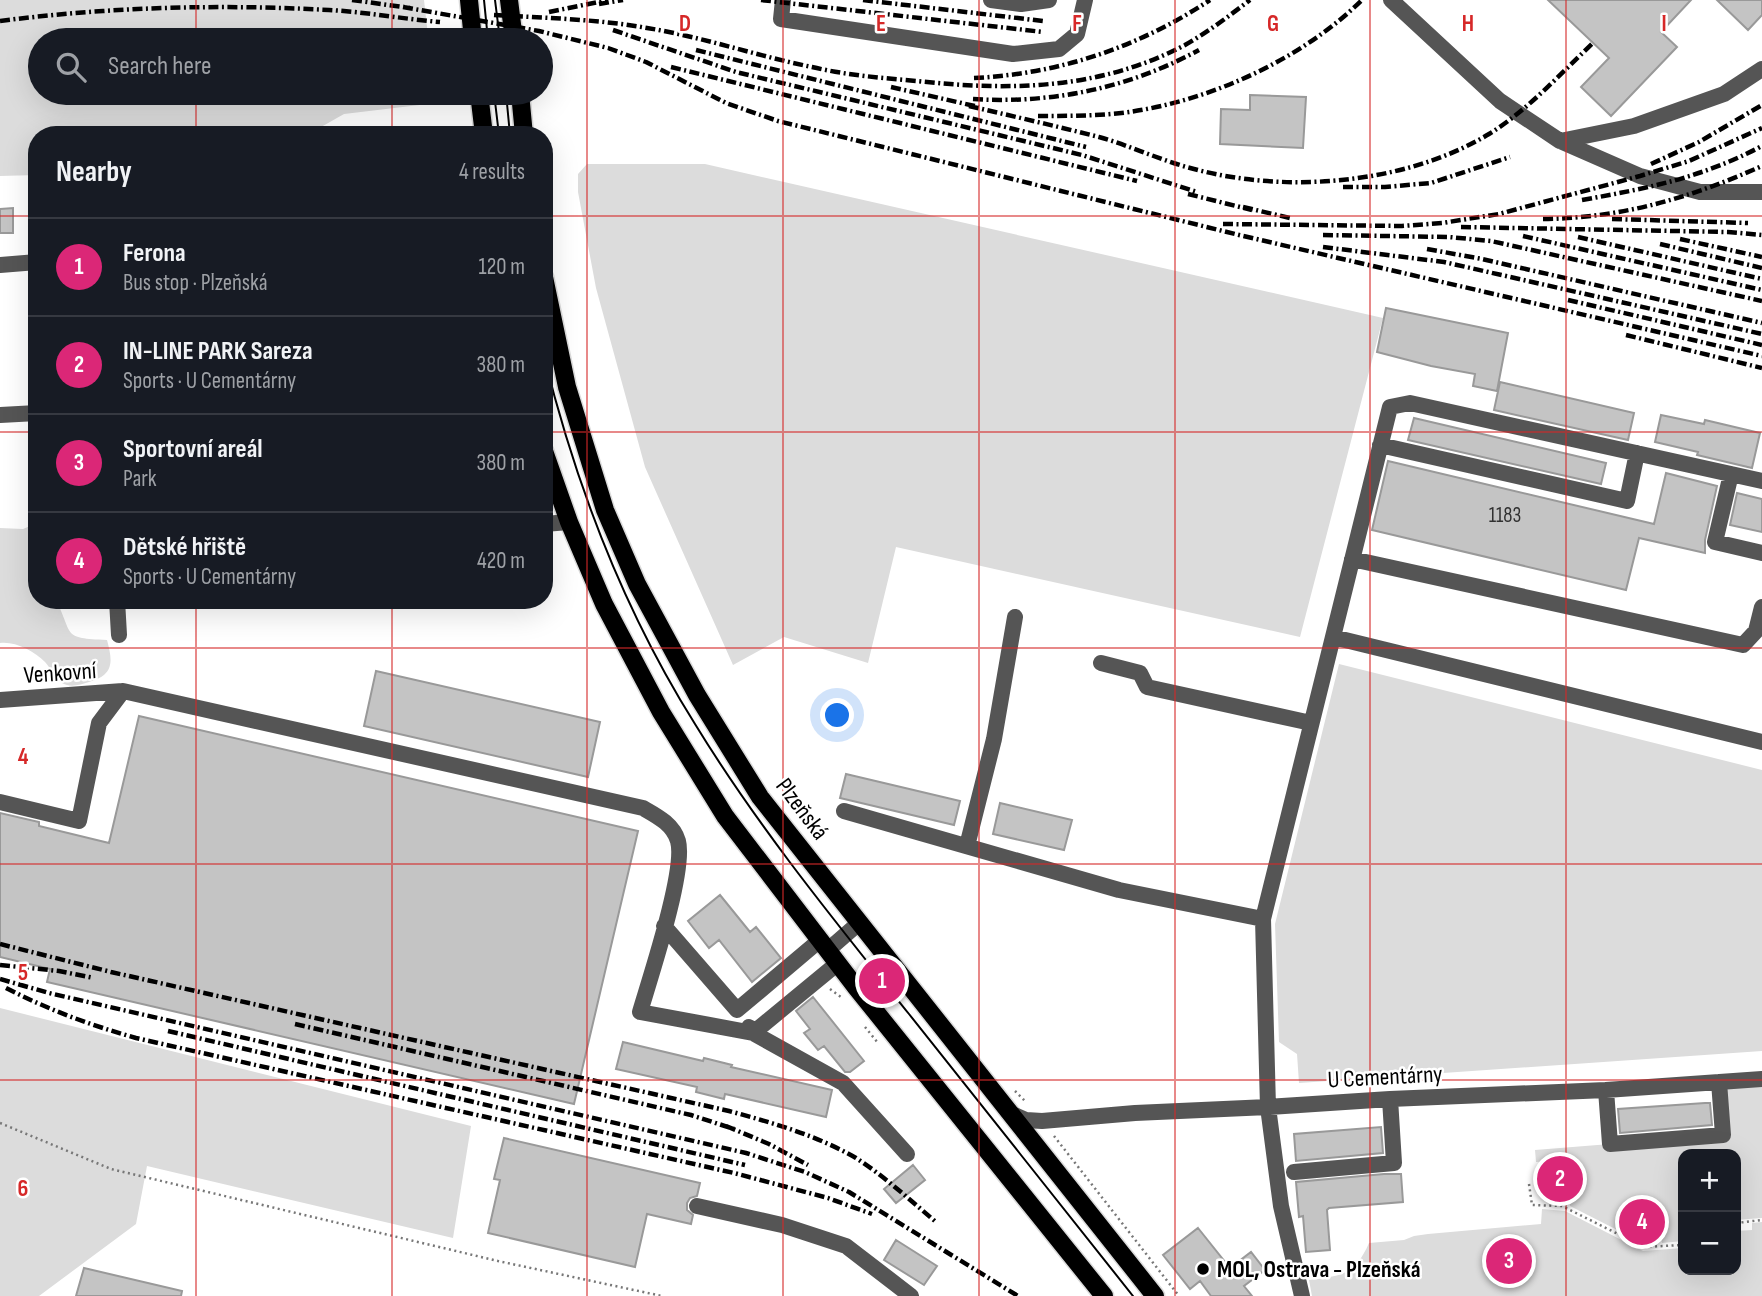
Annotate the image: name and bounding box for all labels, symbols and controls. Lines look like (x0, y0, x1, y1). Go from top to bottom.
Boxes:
text: D (679, 10, 691, 38)
text: E (876, 10, 886, 38)
text: F (1072, 10, 1082, 38)
text: G (1267, 10, 1279, 38)
text: H (1462, 10, 1474, 38)
text: I (1661, 10, 1667, 38)
search box (28, 28, 553, 105)
icon: search (52, 48, 90, 86)
text: Search here (108, 51, 211, 82)
text: Nearby (56, 154, 132, 190)
text: 4 results (459, 158, 525, 186)
text: Ferona (123, 238, 186, 269)
text: 1 (74, 253, 84, 281)
text: 120 m (479, 253, 525, 281)
text: Bus stop · Plzeňská (123, 269, 268, 297)
text: IN-LINE PARK Sareza (123, 336, 313, 367)
text: 2 (74, 351, 84, 379)
text: 380 m (477, 351, 525, 379)
text: Sports · U Cementárny (123, 367, 296, 395)
text: Sportovní areál (123, 434, 263, 465)
text: 3 (74, 449, 84, 477)
text: 380 m (477, 449, 525, 477)
text: Park (123, 465, 157, 493)
house number: 1183 (1489, 503, 1521, 528)
text: Dětské hřiště (123, 532, 246, 563)
text: 4 (74, 547, 84, 575)
text: 420 m (477, 547, 525, 575)
text: Sports · U Cementárny (123, 563, 296, 591)
street label: Venkovní (23, 656, 98, 690)
your location (820, 698, 854, 732)
text: 4 (18, 743, 29, 771)
street label: Plzeňská (769, 772, 835, 846)
pin: 1 (859, 955, 905, 1007)
text: 5 (18, 959, 28, 987)
street label: U Cementárny (1327, 1060, 1443, 1094)
map controls (1678, 1149, 1741, 1275)
button: + (1678, 1149, 1741, 1212)
pin: 2 (1537, 1153, 1583, 1205)
text: 6 (18, 1175, 28, 1203)
pin: 4 (1619, 1196, 1665, 1248)
button: − (1678, 1212, 1741, 1275)
pin: 3 (1486, 1235, 1532, 1287)
place label: MOL, Ostrava - Plzeňská (1217, 1255, 1421, 1284)
marker: MOL, Ostrava - Plzeňská (1195, 1261, 1211, 1277)

